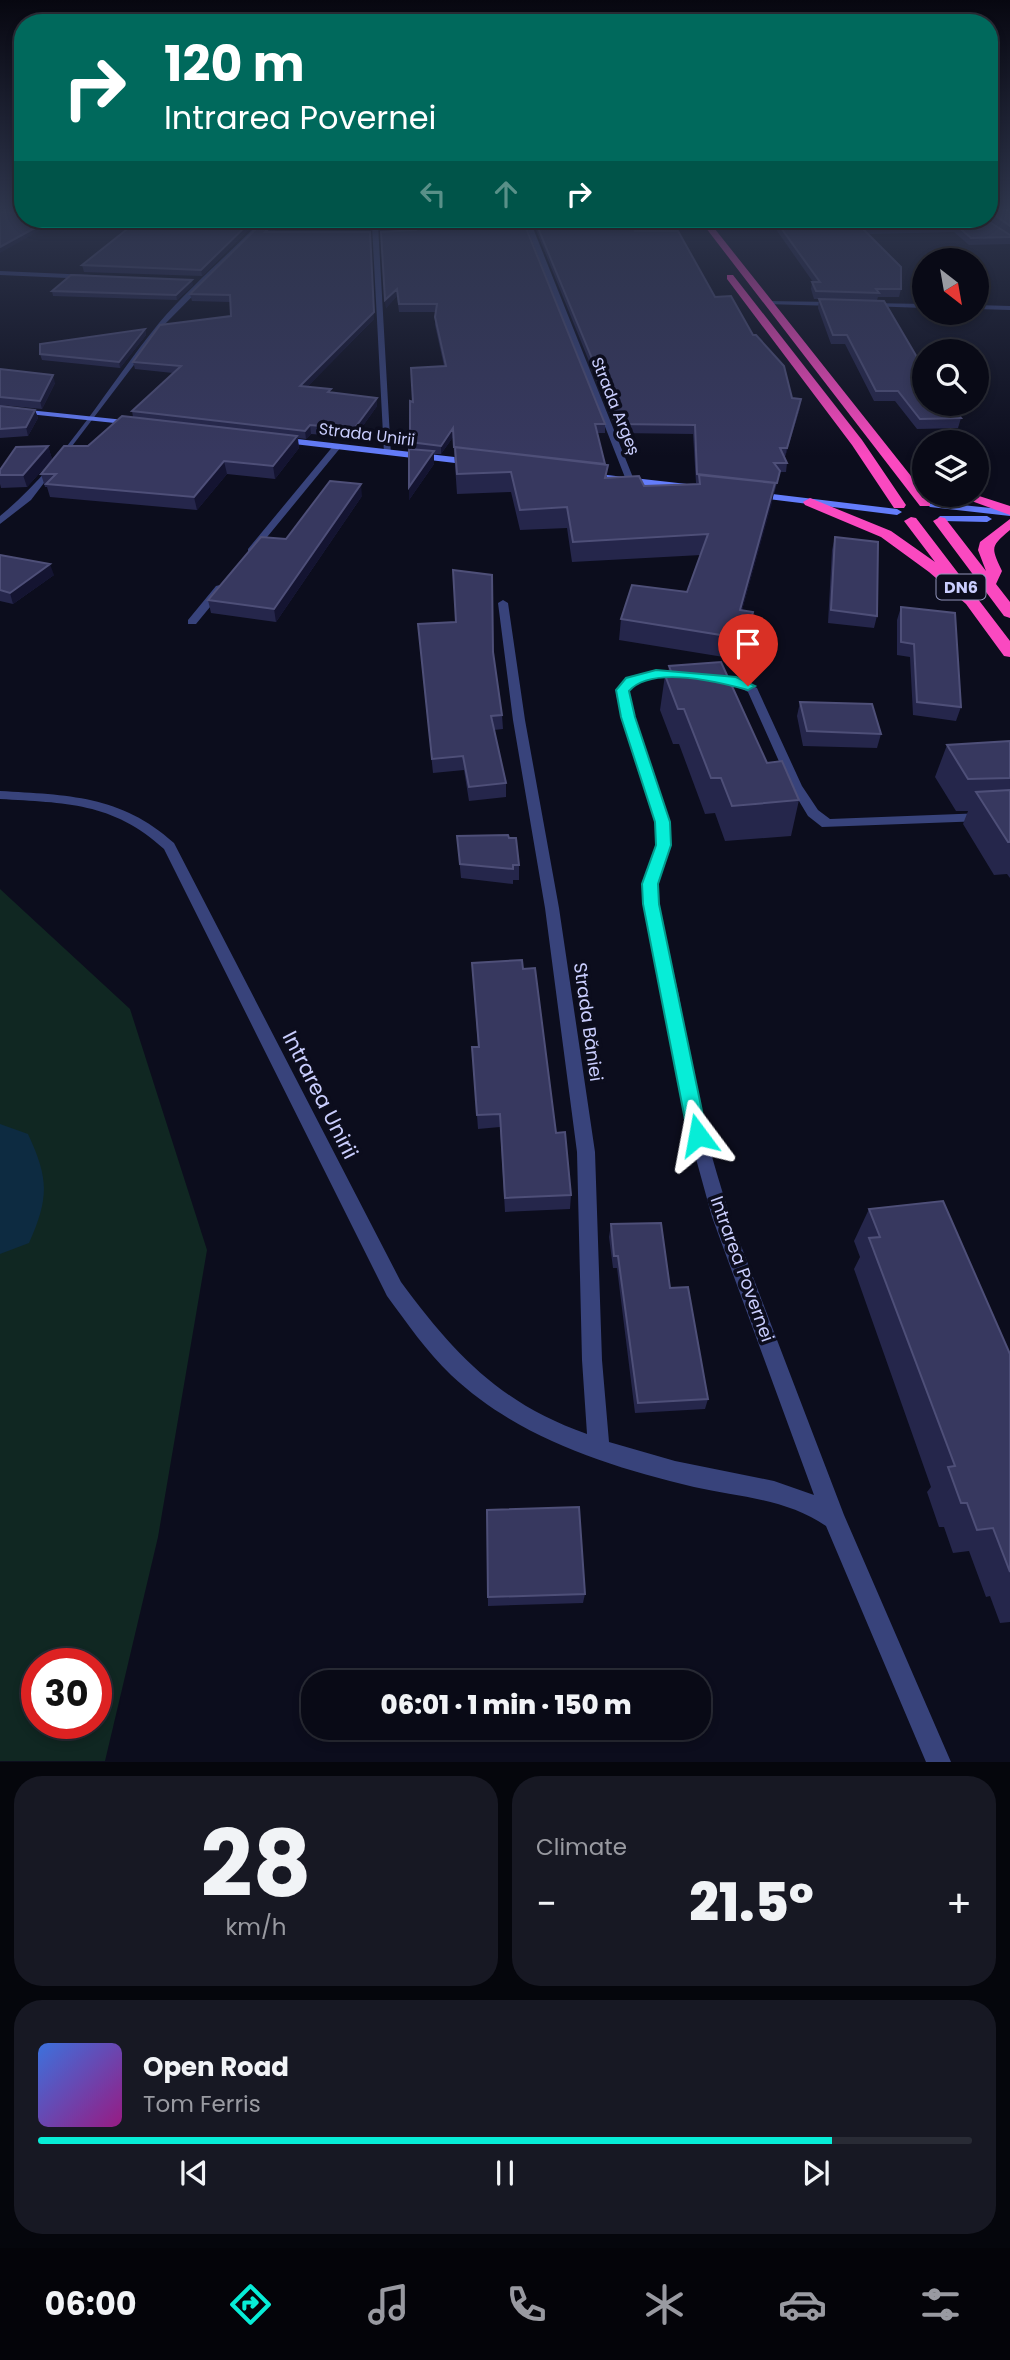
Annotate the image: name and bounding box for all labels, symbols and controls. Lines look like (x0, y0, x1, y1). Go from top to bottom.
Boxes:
text: 120 m (164, 30, 305, 98)
icon: right (49, 42, 140, 133)
text: Intrarea Povernei (164, 95, 436, 140)
icon: left (414, 175, 452, 213)
icon: ahead (487, 175, 525, 213)
icon: right (560, 175, 598, 213)
north arrow (912, 248, 989, 326)
map controls (912, 248, 989, 507)
button: search (912, 339, 989, 416)
street label: Strada Argeș (585, 354, 646, 459)
street label: Strada Unirii (318, 417, 416, 452)
button: layers (912, 430, 989, 507)
road number: DN6 (936, 574, 986, 600)
pin (718, 614, 778, 686)
icon: arrive (729, 625, 767, 663)
street label: Strada Băniei (568, 961, 609, 1083)
street label: Intrarea Unirii (276, 1026, 365, 1164)
position arrow (661, 1098, 735, 1172)
street label: Intrarea Povernei (705, 1193, 780, 1345)
speed limit sign: 30 (21, 1648, 112, 1739)
text: 06:01 · 1 min · 150 m (381, 1687, 631, 1723)
text: 28 (201, 1800, 311, 1928)
text: Climate (536, 1831, 627, 1863)
text: 21.5° (689, 1866, 814, 1939)
text: − (536, 1877, 557, 1930)
text: + (946, 1877, 972, 1930)
text: km/h (225, 1911, 287, 1943)
text: Open Road (143, 2049, 289, 2085)
text: Tom Ferris (143, 2088, 261, 2120)
icon: previous (175, 2154, 213, 2192)
icon: pause (486, 2154, 524, 2192)
icon: next (797, 2154, 835, 2192)
icon: directions (226, 2280, 275, 2329)
icon: music (364, 2280, 413, 2329)
icon: phone (502, 2280, 551, 2329)
icon: climate (640, 2280, 689, 2329)
icon: car (778, 2280, 827, 2329)
icon: filters (916, 2280, 965, 2329)
text: 06:00 (45, 2281, 137, 2326)

